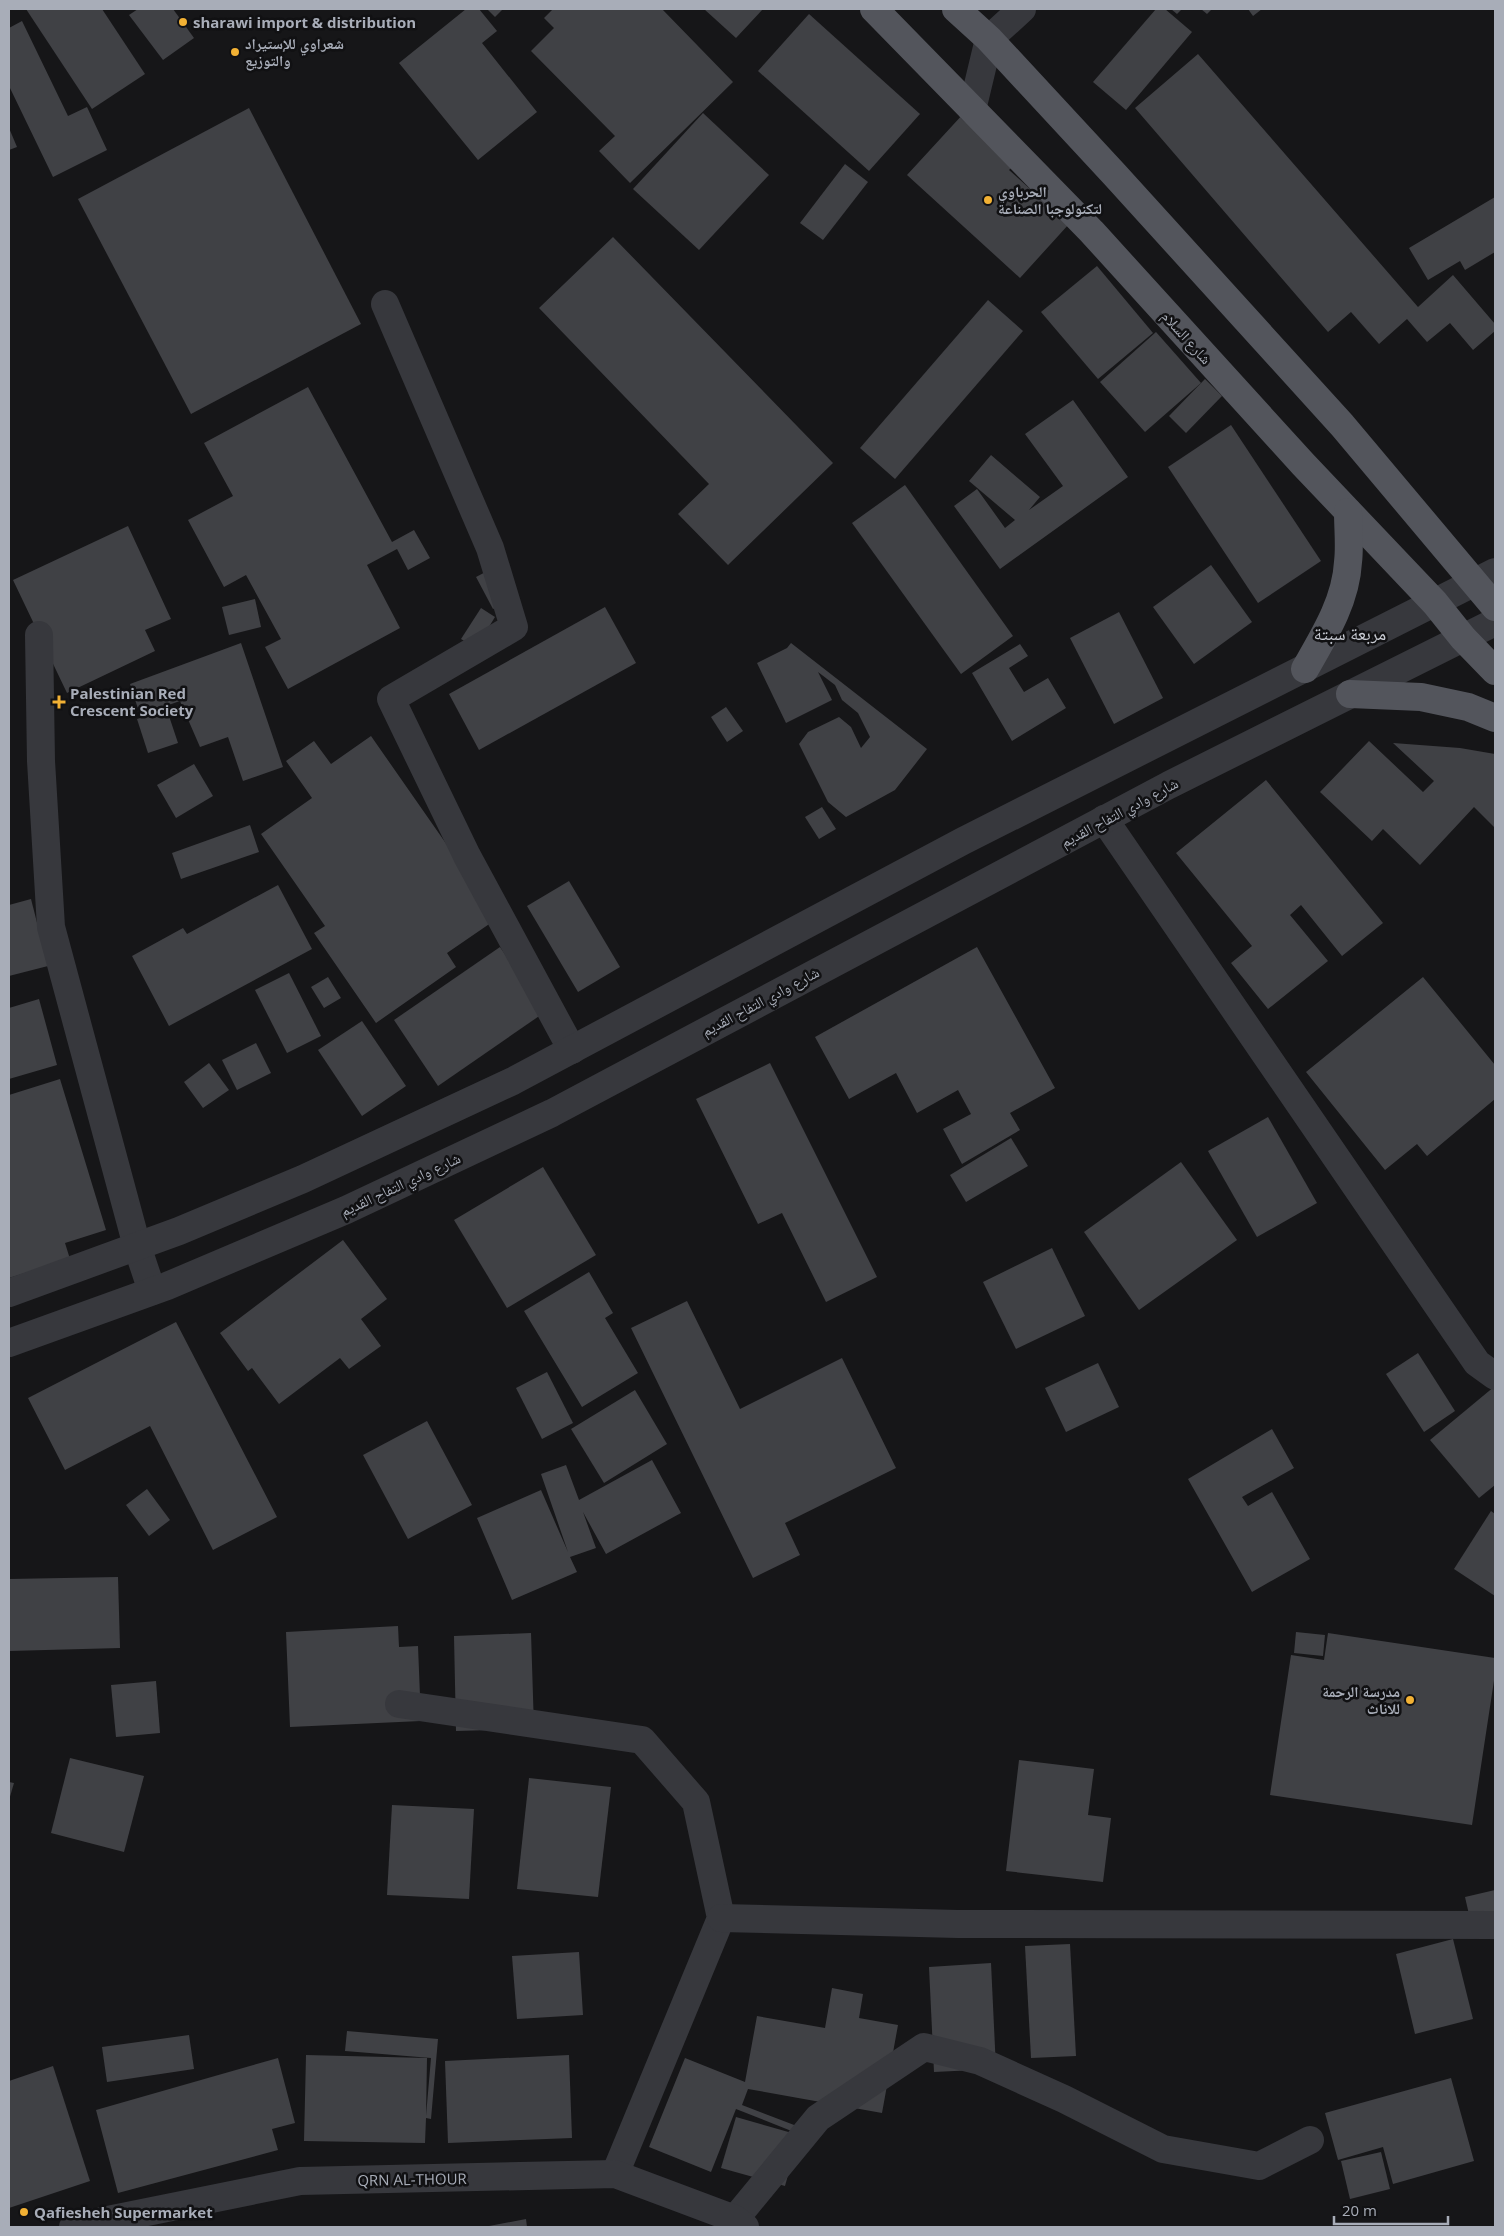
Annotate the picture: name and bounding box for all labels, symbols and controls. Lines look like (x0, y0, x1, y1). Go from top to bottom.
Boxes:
place label: sharawi import & distribution (193, 12, 416, 32)
marker: sharawi import & distribution (177, 16, 189, 28)
place label: شعراوي للإستيراد والتوزيع (245, 33, 344, 71)
marker: شعراوي للإستيراد والتوزيع (229, 46, 241, 58)
place label: الحرباوي لتكنولوجبا الصناعة (998, 181, 1102, 218)
marker: الحرباوي لتكنولوجبا الصناعة (982, 194, 994, 206)
street label: شارع السلام (1157, 306, 1216, 369)
district label: مربعة سبتة (1314, 621, 1386, 645)
place label: Palestinian Red Crescent Society (70, 683, 194, 720)
marker: Palestinian Red Crescent Society (52, 695, 66, 709)
street label: شارع وادي التفاح القديم (1057, 773, 1183, 854)
street label: شارع وادي التفاح القديم (698, 962, 824, 1043)
street label: شارع وادي التفاح القديم (337, 1147, 465, 1223)
place label: مدرسة الرحمة للاناث (1322, 1681, 1400, 1718)
marker: مدرسة الرحمة للاناث (1404, 1694, 1416, 1706)
street label: QRN AL-THOUR (357, 2168, 468, 2190)
scale bar (1334, 2194, 1448, 2226)
text: 20 m (1342, 2200, 1377, 2220)
place label: Qafiesheh Supermarket (34, 2202, 213, 2222)
marker: Qafiesheh Supermarket (18, 2206, 30, 2218)

